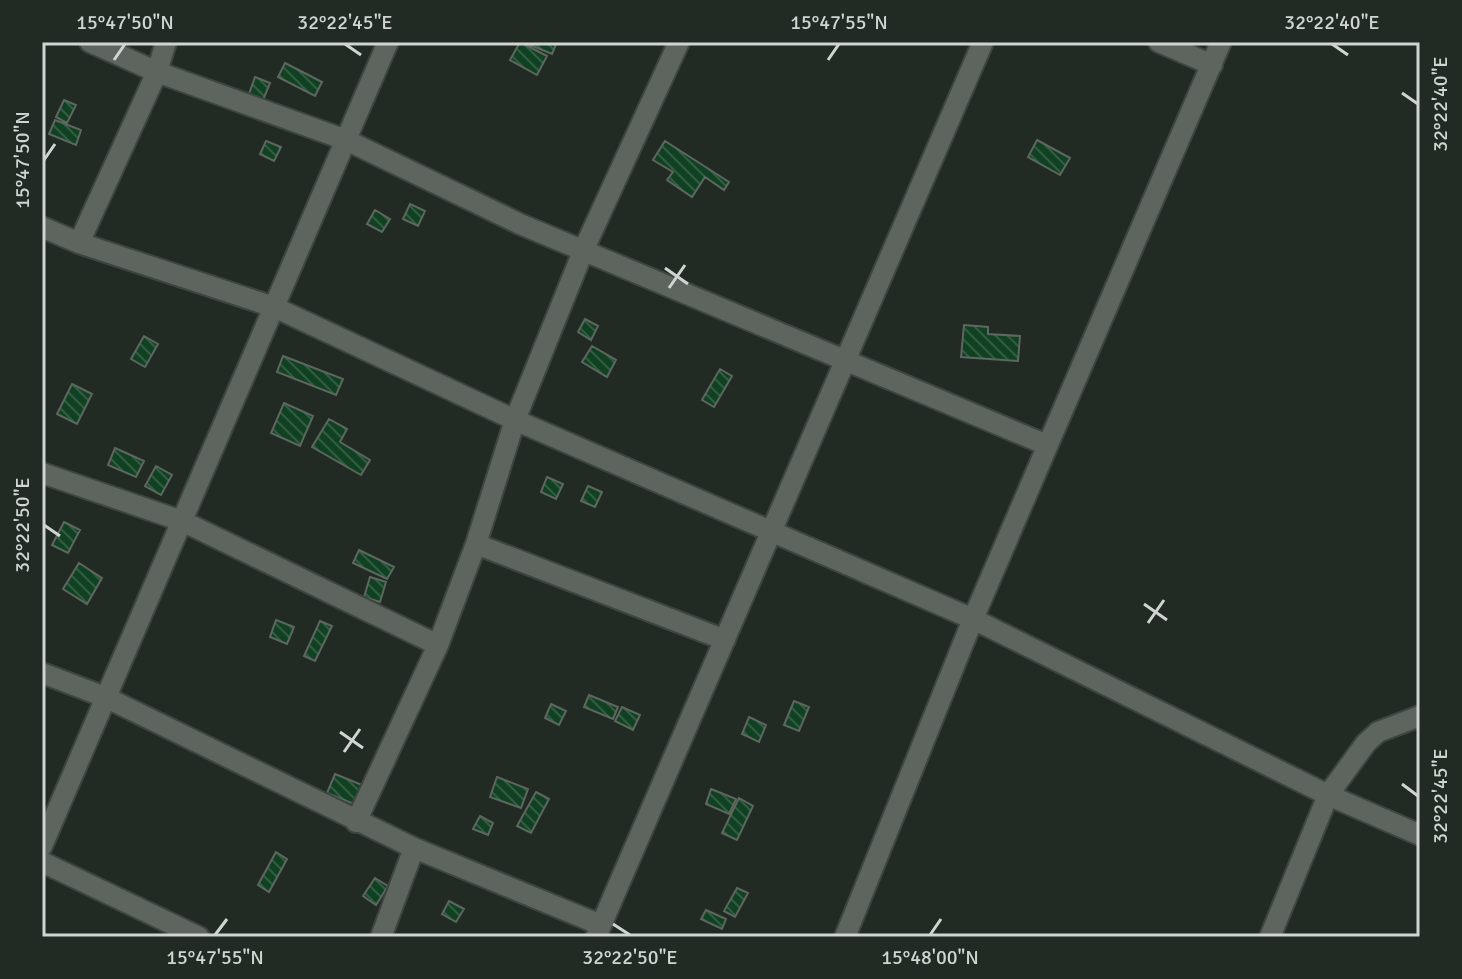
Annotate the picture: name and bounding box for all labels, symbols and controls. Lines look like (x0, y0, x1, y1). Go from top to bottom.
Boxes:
text: 15°47'50"N (76, 10, 174, 35)
text: 32°22'45"E (297, 10, 393, 35)
text: 15°47'55"N (790, 10, 888, 35)
text: 32°22'40"E (1284, 10, 1380, 35)
text: 32°22'40"E (1428, 56, 1453, 152)
text: 15°47'50"N (10, 111, 35, 209)
text: 32°22'50"E (10, 477, 35, 573)
text: 32°22'45"E (1428, 748, 1453, 844)
text: 15°47'55"N (166, 945, 264, 970)
text: 32°22'50"E (582, 945, 678, 970)
text: 15°48'00"N (881, 945, 979, 970)

